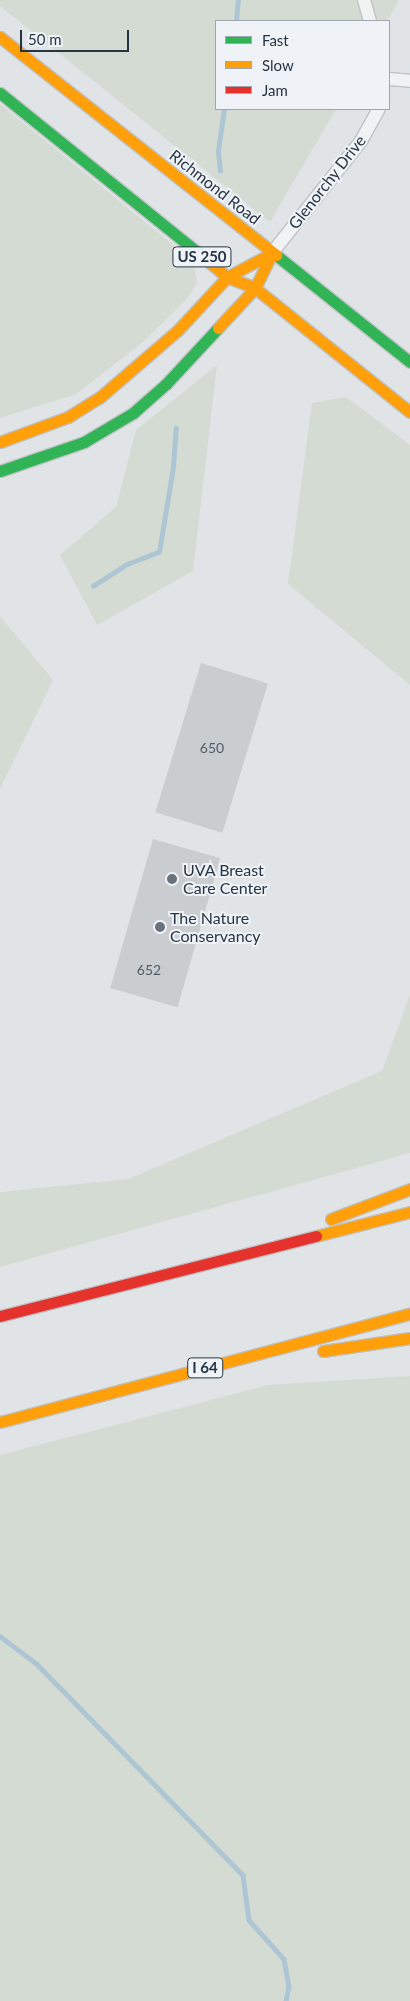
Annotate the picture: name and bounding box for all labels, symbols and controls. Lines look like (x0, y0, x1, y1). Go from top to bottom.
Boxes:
scale bar (22, 20, 131, 52)
legend (215, 20, 390, 110)
text: 50 m (28, 30, 62, 48)
text: Fast (262, 31, 289, 49)
text: Slow (262, 56, 294, 74)
text: Jam (262, 81, 288, 99)
street label: Glenorchy Drive (284, 131, 370, 233)
street label: Richmond Road (166, 146, 264, 228)
road number: US 250 (172, 244, 232, 270)
house number: 650 (200, 740, 224, 756)
place label: UVA Breast Care Center (183, 860, 267, 898)
marker: UVA Breast Care Center (165, 872, 179, 886)
place label: The Nature Conservancy (170, 908, 261, 946)
marker: The Nature Conservancy (154, 921, 166, 933)
house number: 652 (137, 962, 161, 978)
road number: I 64 (186, 1356, 224, 1380)

